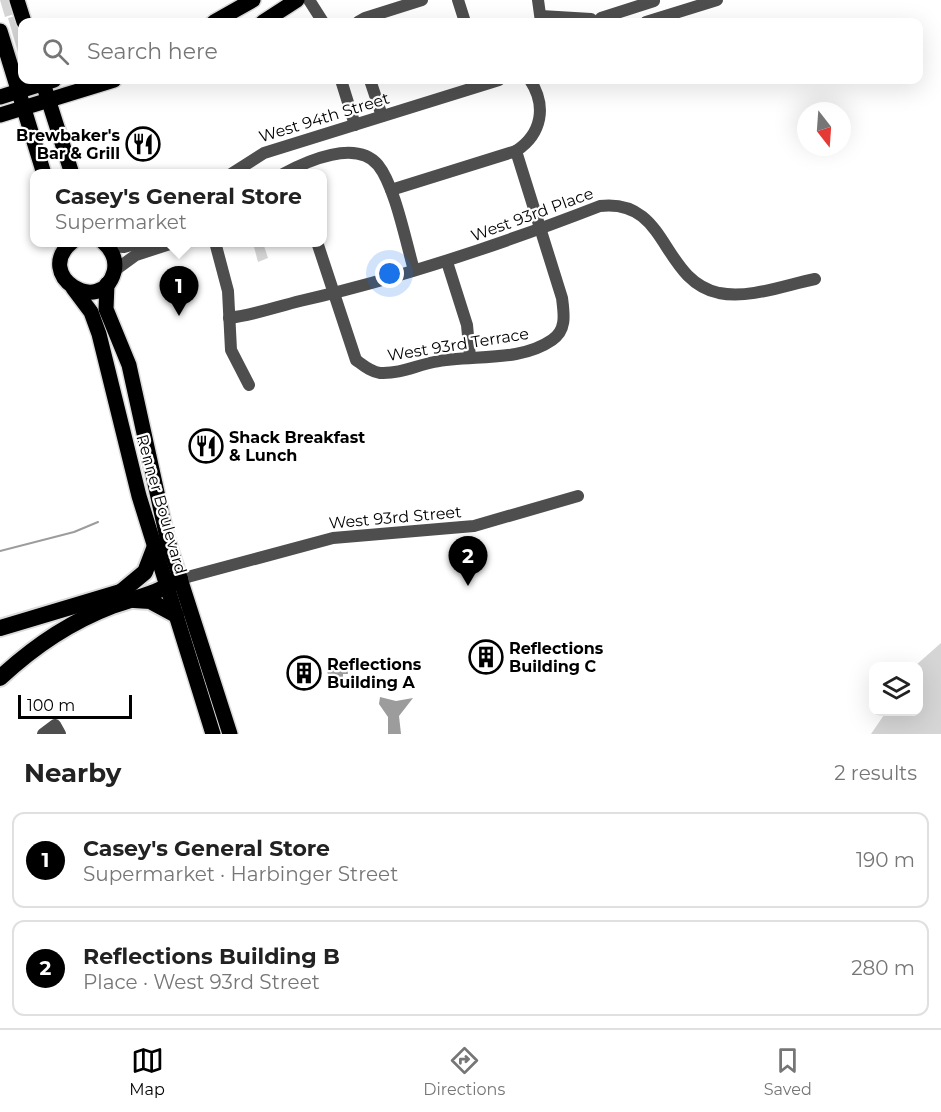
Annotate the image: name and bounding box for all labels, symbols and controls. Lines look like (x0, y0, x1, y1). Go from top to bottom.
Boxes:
search box (18, 18, 923, 84)
icon: search (39, 35, 72, 68)
text: Search here (87, 38, 218, 65)
street label: West 94th Street (257, 88, 392, 146)
north arrow (797, 102, 851, 156)
place label: Brewbaker's Bar & Grill (16, 126, 121, 163)
restaurant icon: Brewbaker's Bar & Grill (125, 126, 161, 162)
popup (30, 169, 327, 247)
text: Casey's General Store (55, 183, 302, 210)
street label: West 93rd Place (468, 184, 596, 245)
text: Supermarket (55, 210, 187, 234)
your location (375, 259, 404, 288)
pin: 1 (160, 266, 198, 316)
street label: West 93rd Terrace (386, 324, 530, 365)
restaurant icon: Shack Breakfast & Lunch (188, 428, 224, 464)
place label: Shack Breakfast & Lunch (229, 428, 365, 465)
street label: Renner Boulevard (132, 432, 191, 576)
street label: West 93rd Street (328, 502, 463, 533)
pin: 2 (448, 536, 488, 586)
building icon: Reflections Building C (468, 639, 504, 675)
place label: Reflections Building C (509, 639, 604, 676)
building icon: Reflections Building A (286, 655, 322, 691)
place label: Reflections Building A (327, 655, 422, 692)
map controls (869, 662, 923, 716)
button: layers (869, 662, 923, 716)
scale bar (18, 692, 132, 720)
text: 100 m (27, 696, 75, 715)
text: Nearby (24, 757, 121, 789)
text: 2 results (834, 761, 917, 785)
text: Casey's General Store (83, 835, 330, 862)
text: 1 (42, 848, 49, 872)
text: 190 m (856, 848, 915, 872)
text: Supermarket · Harbinger Street (83, 862, 398, 886)
text: Reflections Building B (83, 943, 340, 970)
text: 2 (40, 956, 51, 980)
text: 280 m (851, 956, 915, 980)
text: Place · West 93rd Street (83, 970, 320, 994)
tab: Map (129, 1044, 165, 1099)
tab: Directions (423, 1044, 505, 1099)
tab: Saved (764, 1044, 812, 1099)

